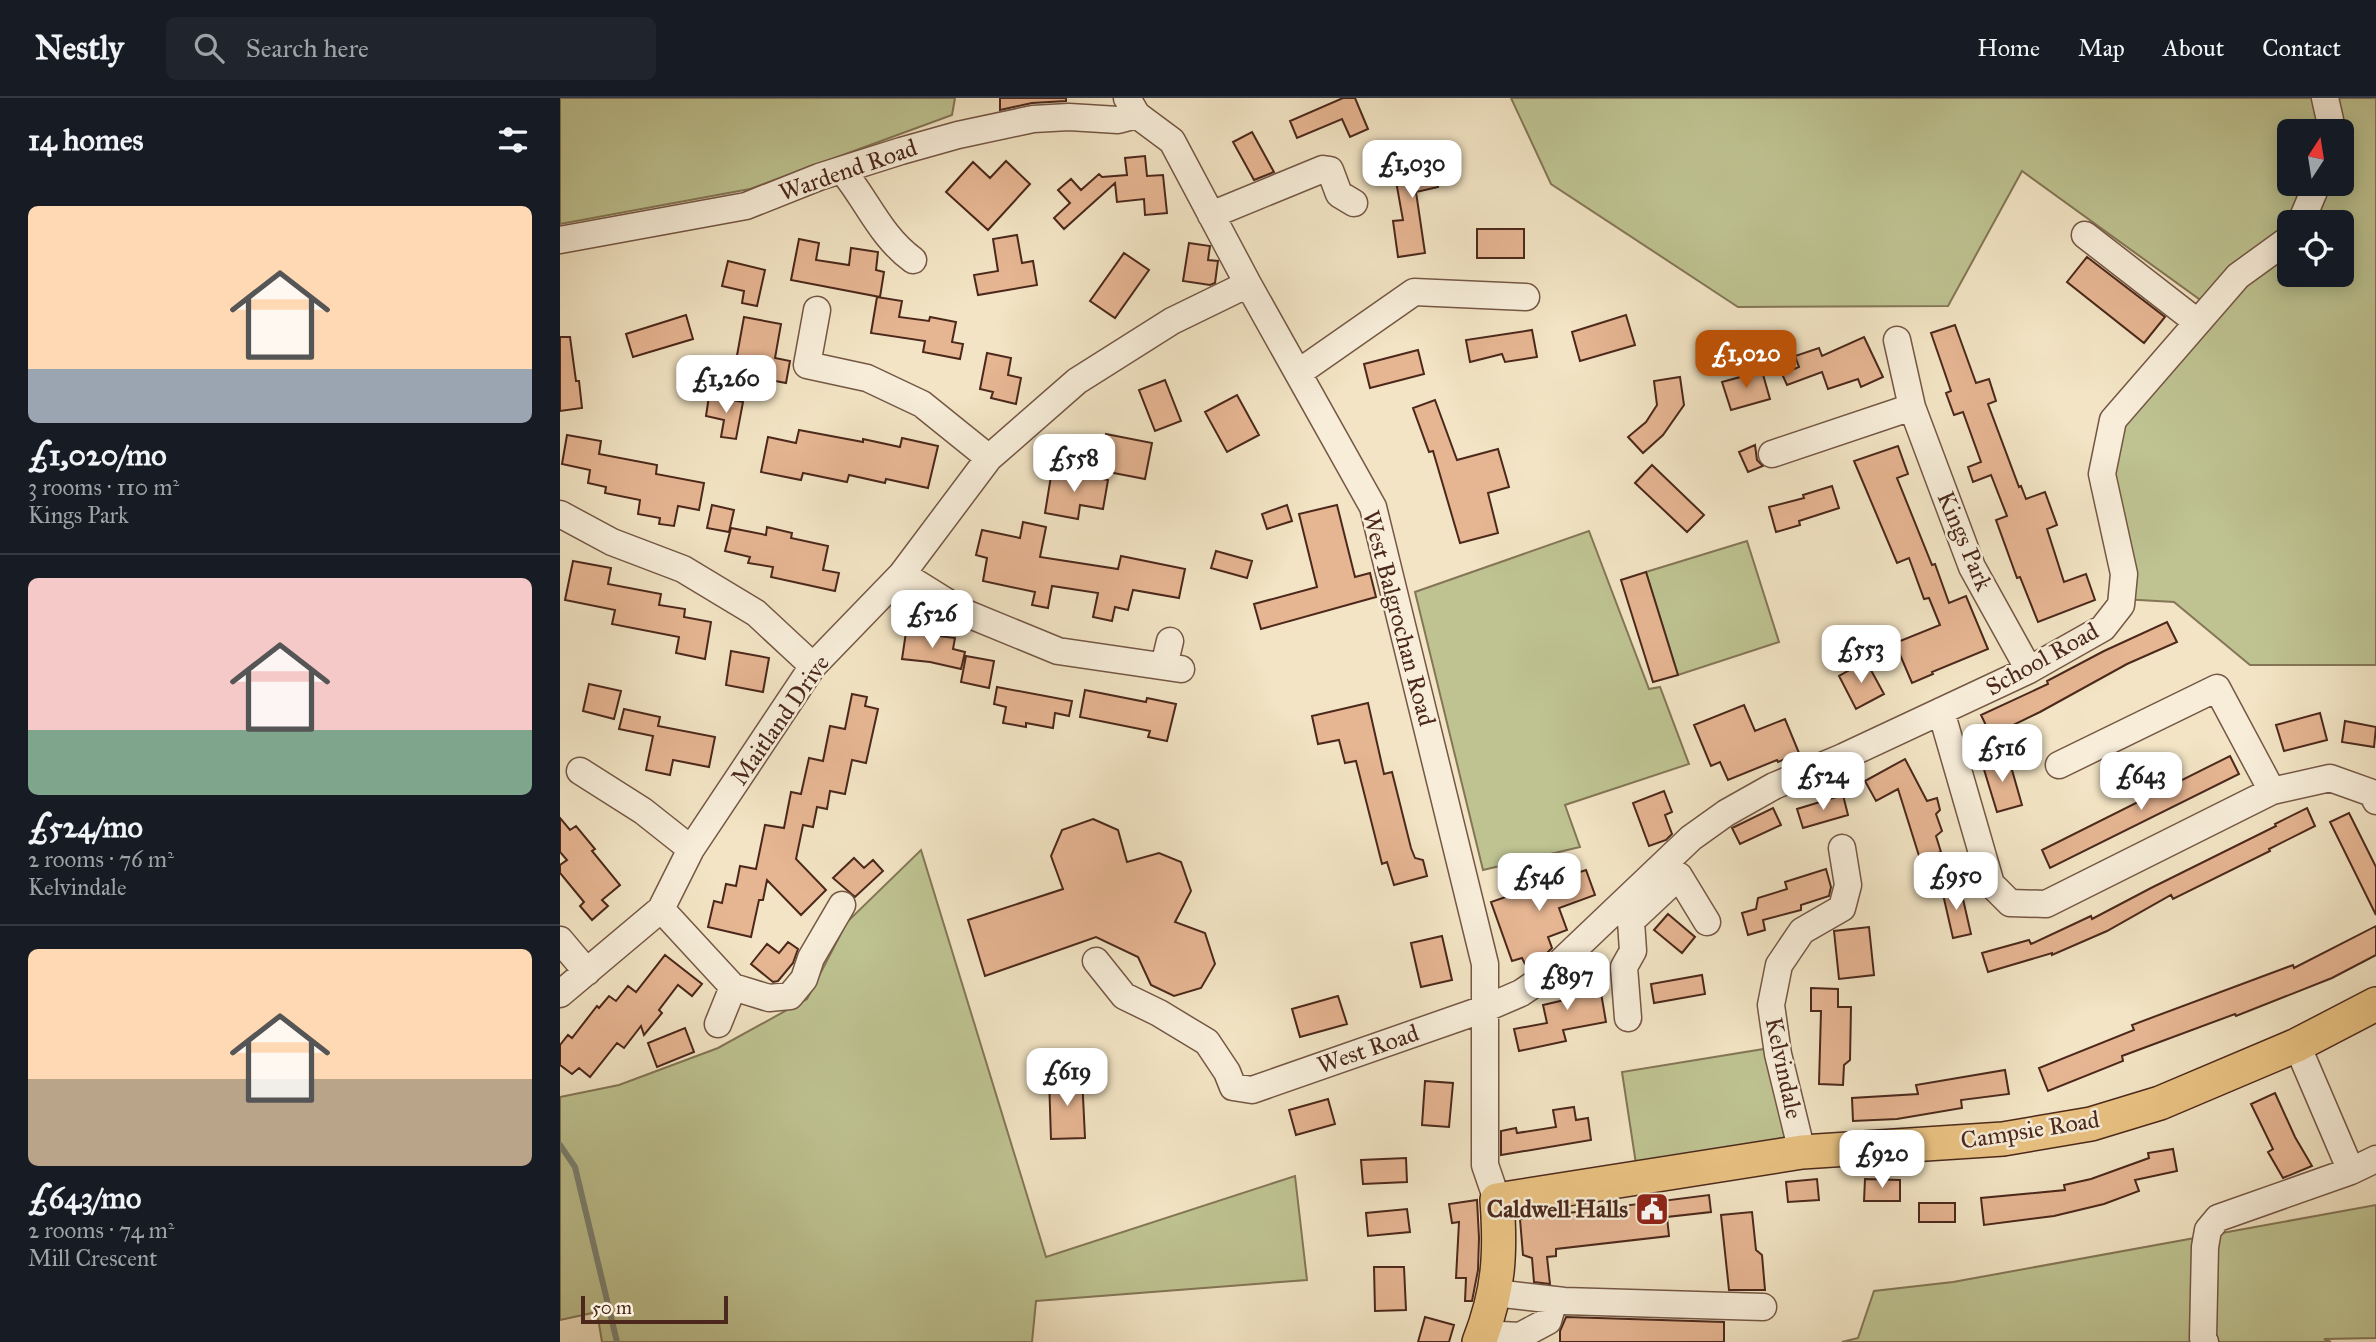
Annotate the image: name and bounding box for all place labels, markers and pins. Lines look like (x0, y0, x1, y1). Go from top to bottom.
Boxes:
pin: £1,030 (1355, 140, 1469, 200)
pin: £1,020 (1689, 330, 1803, 390)
pin: £1,260 (669, 356, 783, 415)
pin: £558 (1033, 434, 1115, 494)
pin: £526 (891, 590, 973, 650)
pin: £553 (1820, 626, 1902, 685)
pin: £516 (1961, 724, 2043, 784)
pin: £524 (1782, 752, 1864, 812)
pin: £643 (2100, 752, 2182, 812)
pin: £950 (1915, 852, 1997, 912)
pin: £546 (1498, 854, 1580, 913)
pin: £897 (1526, 953, 1608, 1012)
pin: £619 (1026, 1048, 1108, 1108)
pin: £920 (1841, 1130, 1923, 1190)
public building icon: Caldwell Halls (1633, 1190, 1671, 1228)
place label: Caldwell Halls (1487, 1194, 1628, 1224)

